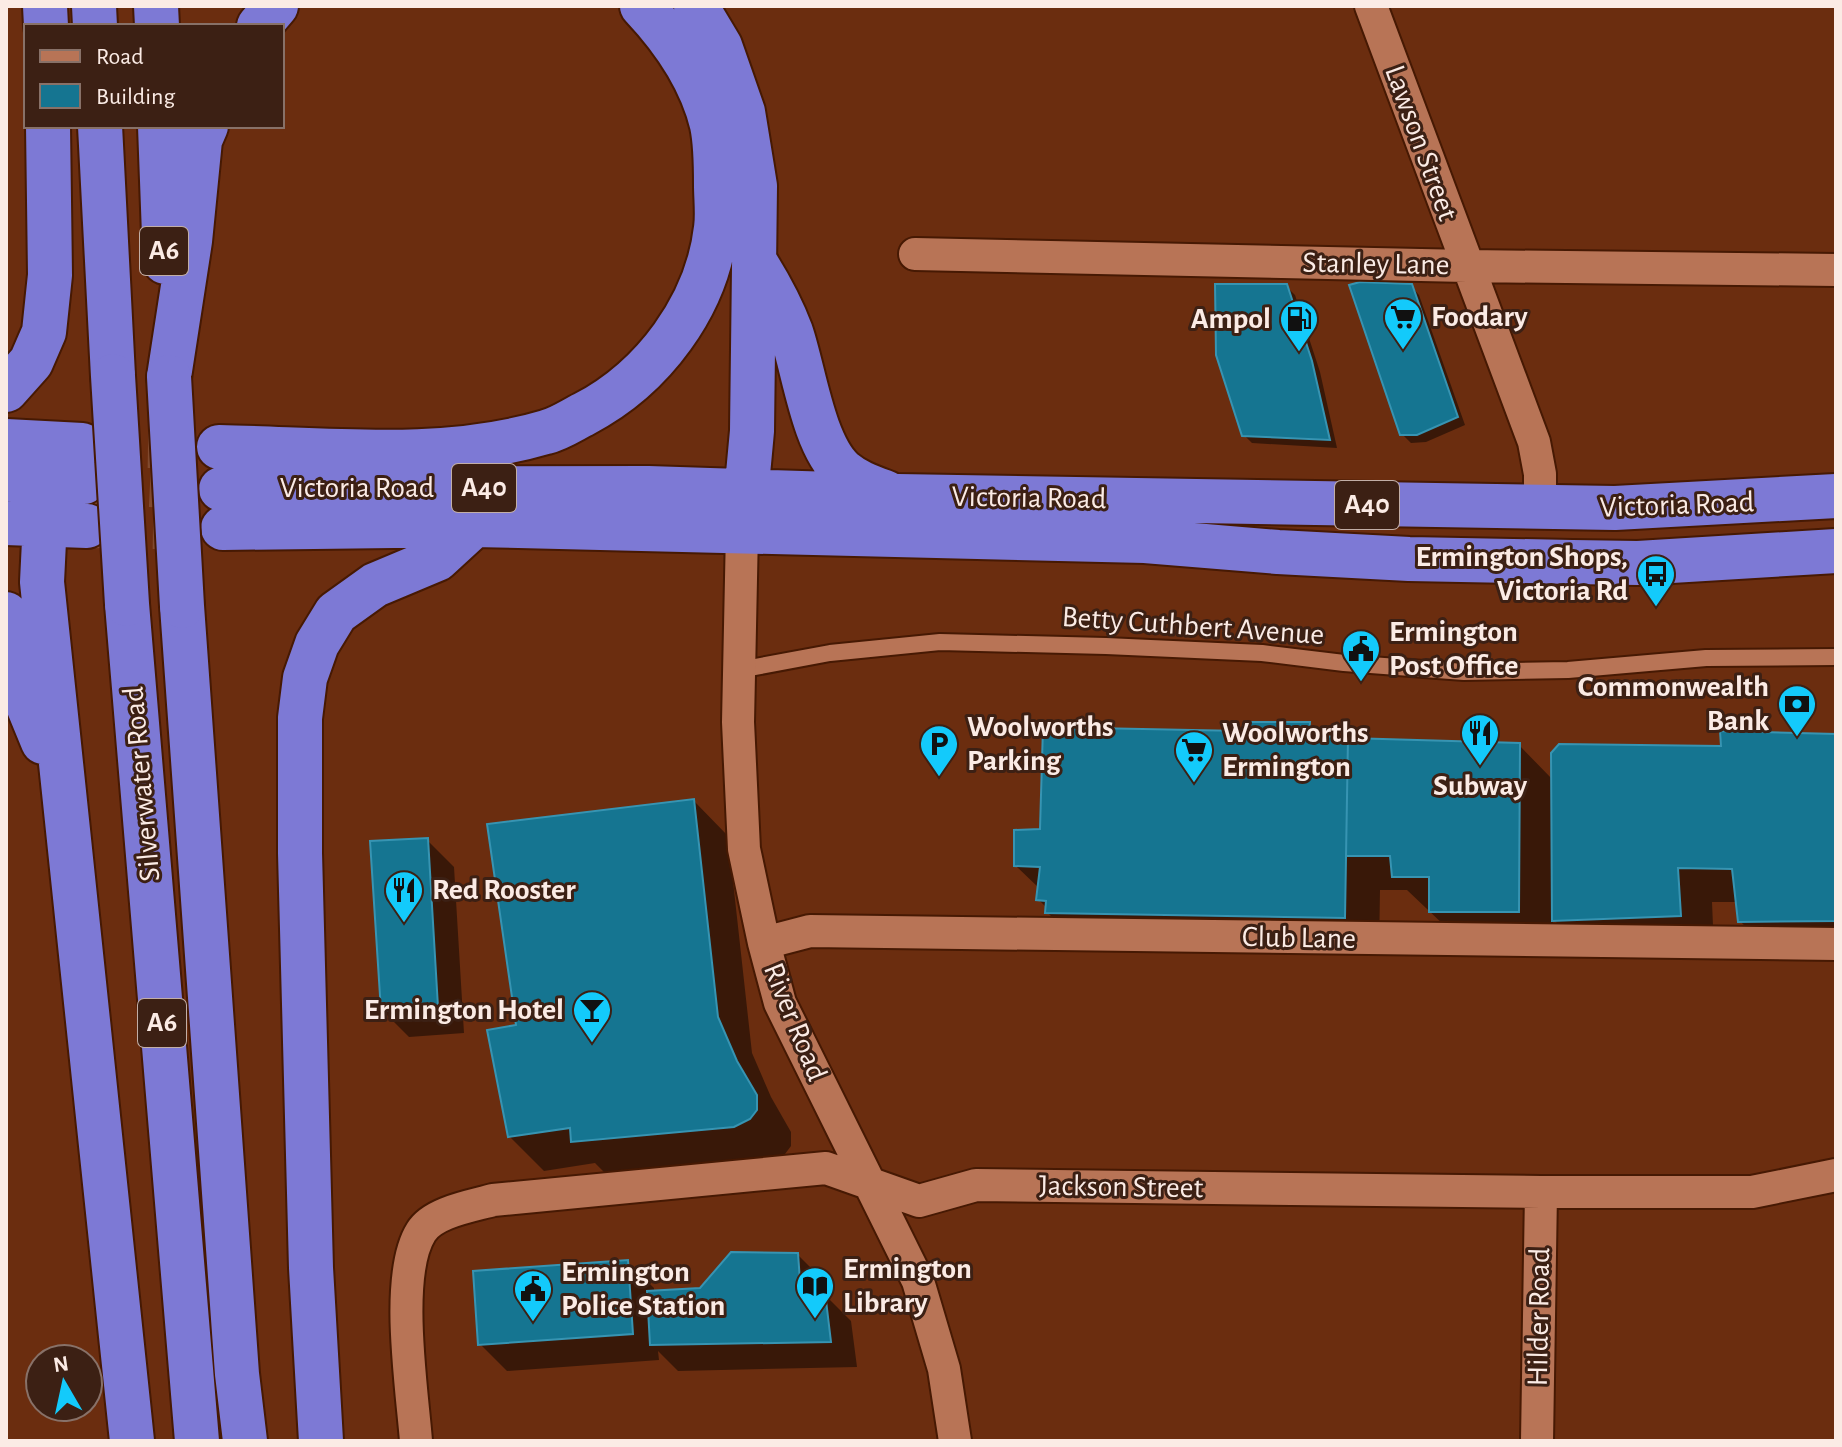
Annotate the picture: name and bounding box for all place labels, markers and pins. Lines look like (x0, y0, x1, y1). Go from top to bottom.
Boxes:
supermarket icon: Foodary (1382, 296, 1424, 351)
fuel station icon: Ampol (1278, 298, 1320, 353)
place label: Foodary (1431, 302, 1528, 332)
place label: Ampol (1191, 304, 1271, 334)
place label: Ermington Shops, Victoria Rd (1416, 542, 1628, 606)
bus stop icon: Ermington Shops, Victoria Rd (1635, 553, 1677, 608)
place label: Ermington Post Office (1389, 617, 1518, 681)
public building icon: Ermington Post Office (1340, 628, 1382, 683)
place label: Commonwealth Bank (1578, 672, 1769, 736)
bank icon: Commonwealth Bank (1776, 683, 1818, 738)
place label: Woolworths Parking (967, 712, 1114, 776)
restaurant icon: Subway (1459, 712, 1501, 767)
place label: Woolworths Ermington (1222, 718, 1369, 782)
parking icon: Woolworths Parking (918, 723, 960, 778)
supermarket icon: Woolworths Ermington (1173, 729, 1215, 784)
place label: Subway (1433, 771, 1528, 801)
restaurant icon: Red Rooster (383, 869, 425, 924)
place label: Red Rooster (432, 875, 576, 905)
bar icon: Ermington Hotel (571, 989, 613, 1044)
place label: Ermington Hotel (364, 995, 564, 1025)
place label: Ermington Library (843, 1254, 972, 1318)
place label: Ermington Police Station (561, 1257, 725, 1321)
library icon: Ermington Library (794, 1265, 836, 1320)
public building icon: Ermington Police Station (512, 1268, 554, 1323)

